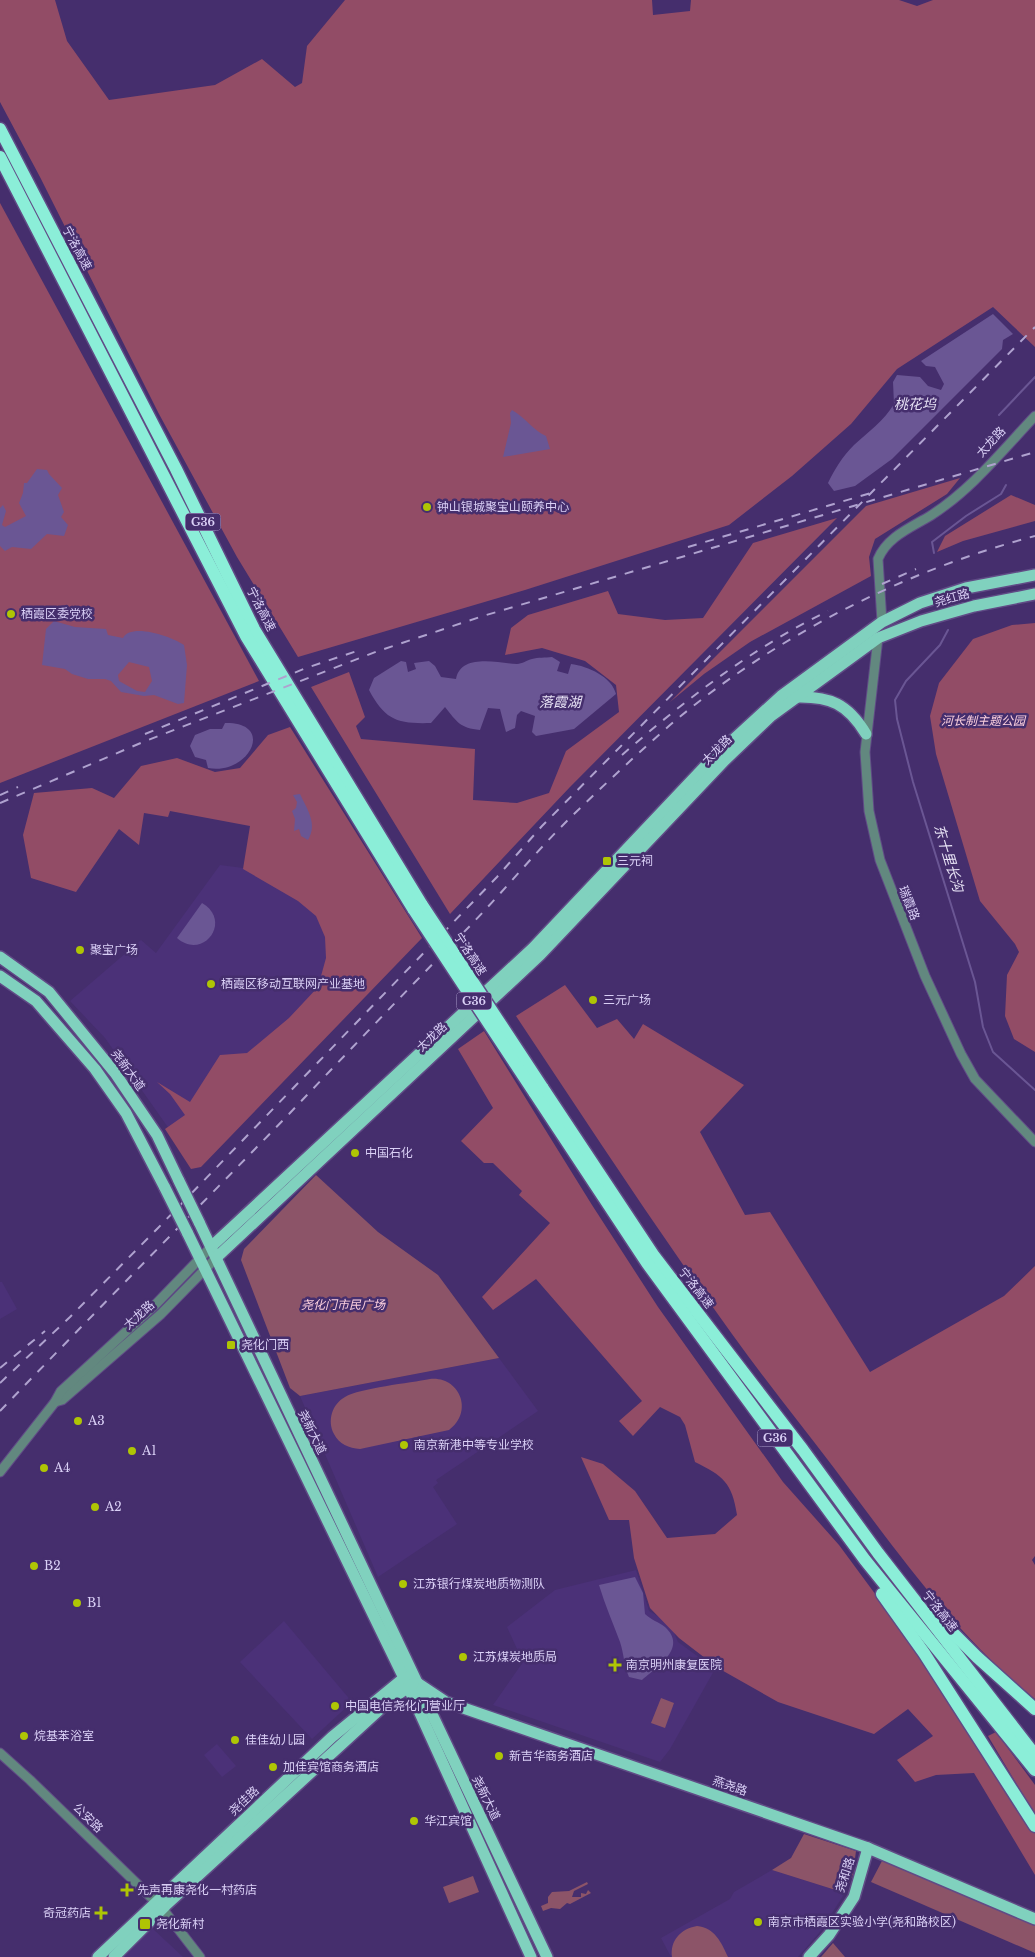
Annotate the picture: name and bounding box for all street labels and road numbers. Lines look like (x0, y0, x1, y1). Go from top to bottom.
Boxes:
street label: 宁洛高速 (60, 223, 95, 272)
street label: 太龙路 (973, 423, 1008, 460)
road number: G36 (186, 514, 220, 530)
street label: 宁洛高速 (244, 584, 279, 634)
street label: 尧红路 (932, 585, 971, 610)
street label: 太龙路 (699, 732, 735, 768)
street label: 瑞霞路 (896, 883, 923, 922)
street label: 宁洛高速 (451, 930, 490, 978)
road number: G36 (456, 992, 492, 1009)
street label: 太龙路 (413, 1019, 450, 1054)
street label: 尧新大道 (108, 1046, 149, 1094)
street label: 宁洛高速 (676, 1264, 717, 1311)
street label: 太龙路 (120, 1297, 157, 1332)
street label: 尧新大道 (295, 1407, 330, 1457)
road number: G36 (758, 1430, 792, 1446)
street label: 宁洛高速 (920, 1587, 961, 1634)
street label: 尧新大道 (469, 1773, 504, 1823)
street label: 燕尧路 (711, 1773, 750, 1798)
street label: 尧佳路 (225, 1783, 262, 1818)
street label: 公安路 (70, 1800, 107, 1836)
street label: 尧和路 (832, 1855, 857, 1894)

